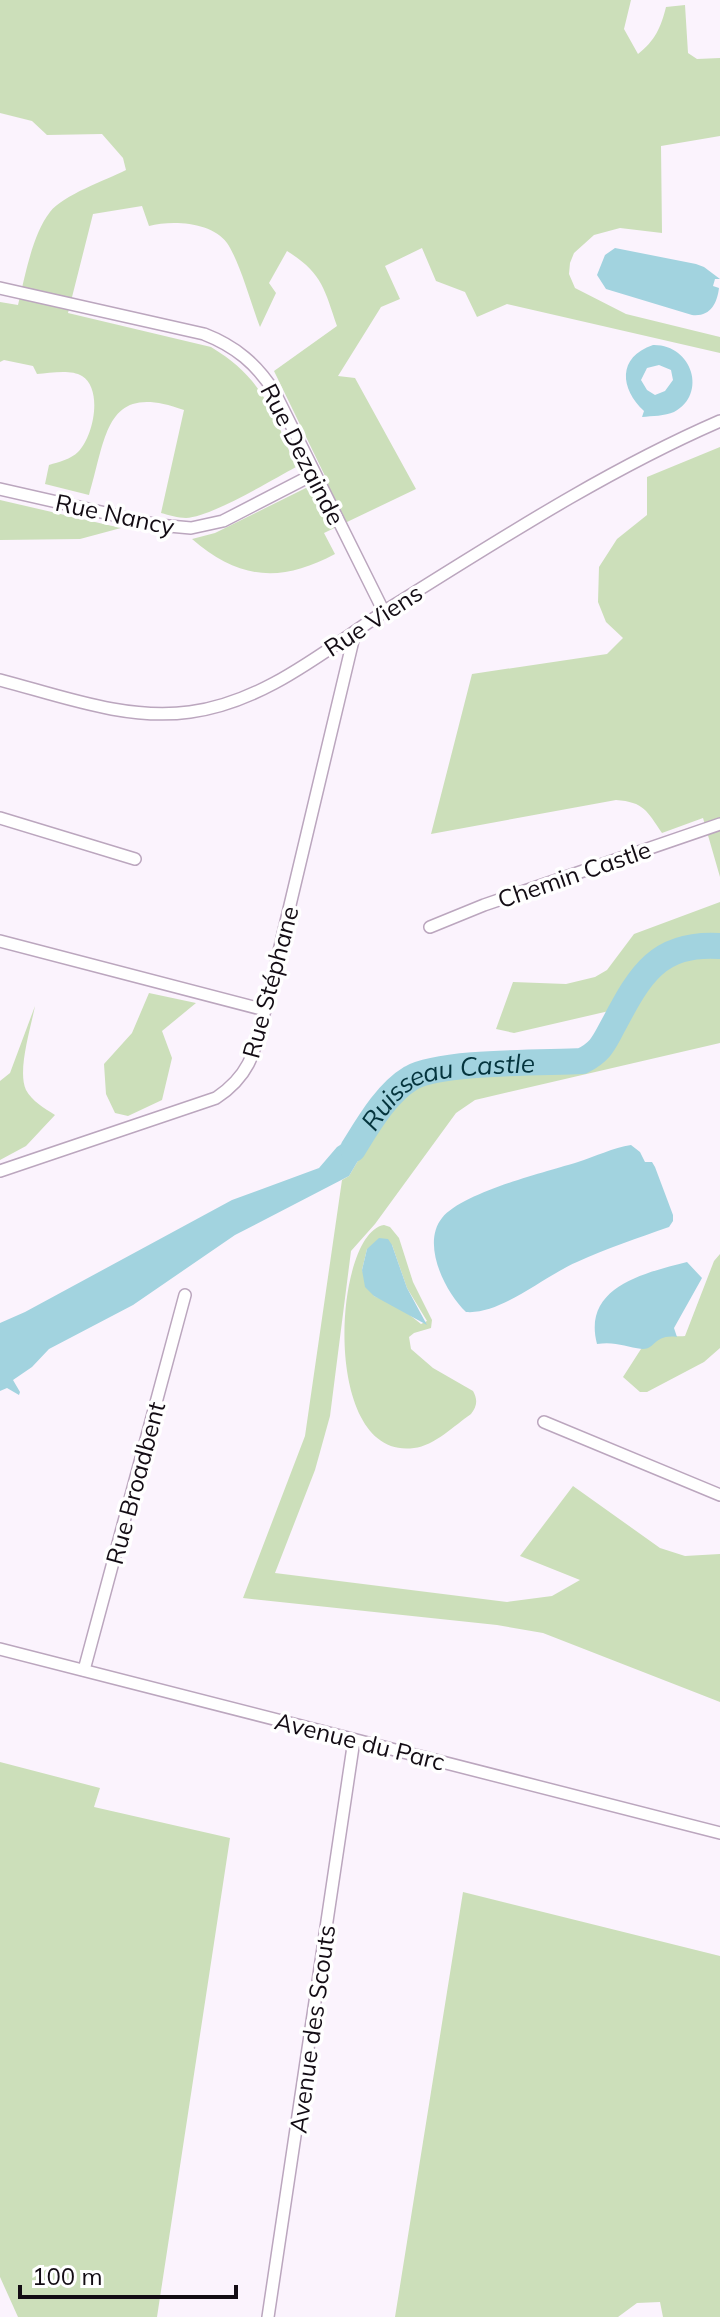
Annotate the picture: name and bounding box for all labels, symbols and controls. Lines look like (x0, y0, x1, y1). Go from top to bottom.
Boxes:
street label: Rue Dezainde (255, 378, 351, 530)
street label: Rue Nancy (53, 487, 177, 541)
street label: Rue Viens (318, 577, 428, 663)
street label: Chemin Castle (493, 834, 655, 914)
street label: Rue Stéphane (235, 903, 305, 1061)
water label: Ruisseau Castle (353, 1046, 535, 1136)
street label: Rue Broadbent (99, 1398, 171, 1568)
street label: Avenue du Parc (272, 1705, 448, 1777)
street label: Avenue des Scouts (283, 1923, 341, 2135)
scale bar (20, 2249, 236, 2299)
text: 100 m (32, 2261, 103, 2291)

